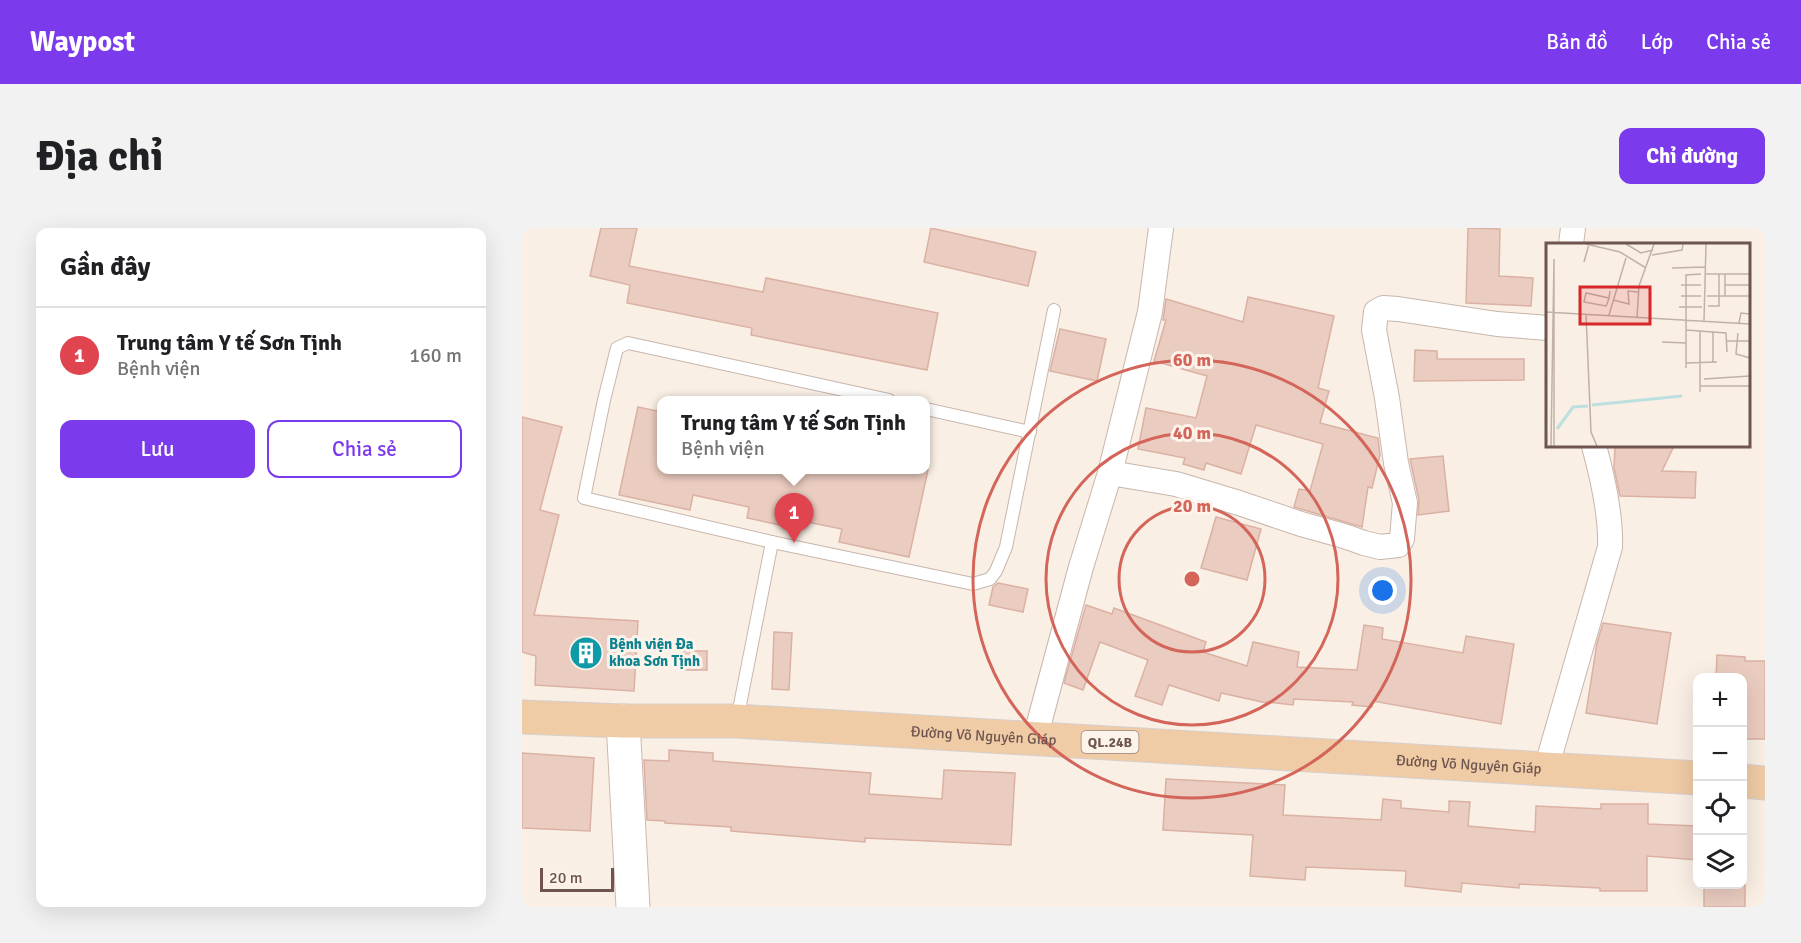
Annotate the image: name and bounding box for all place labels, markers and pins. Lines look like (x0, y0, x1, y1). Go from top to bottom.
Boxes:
pin: 1 (774, 494, 814, 543)
centre of rings (1182, 569, 1202, 589)
building icon: Bệnh viện Đa khoa Sơn Tịnh (568, 635, 604, 671)
place label: Bệnh viện Đa khoa Sơn Tịnh (609, 635, 700, 670)

